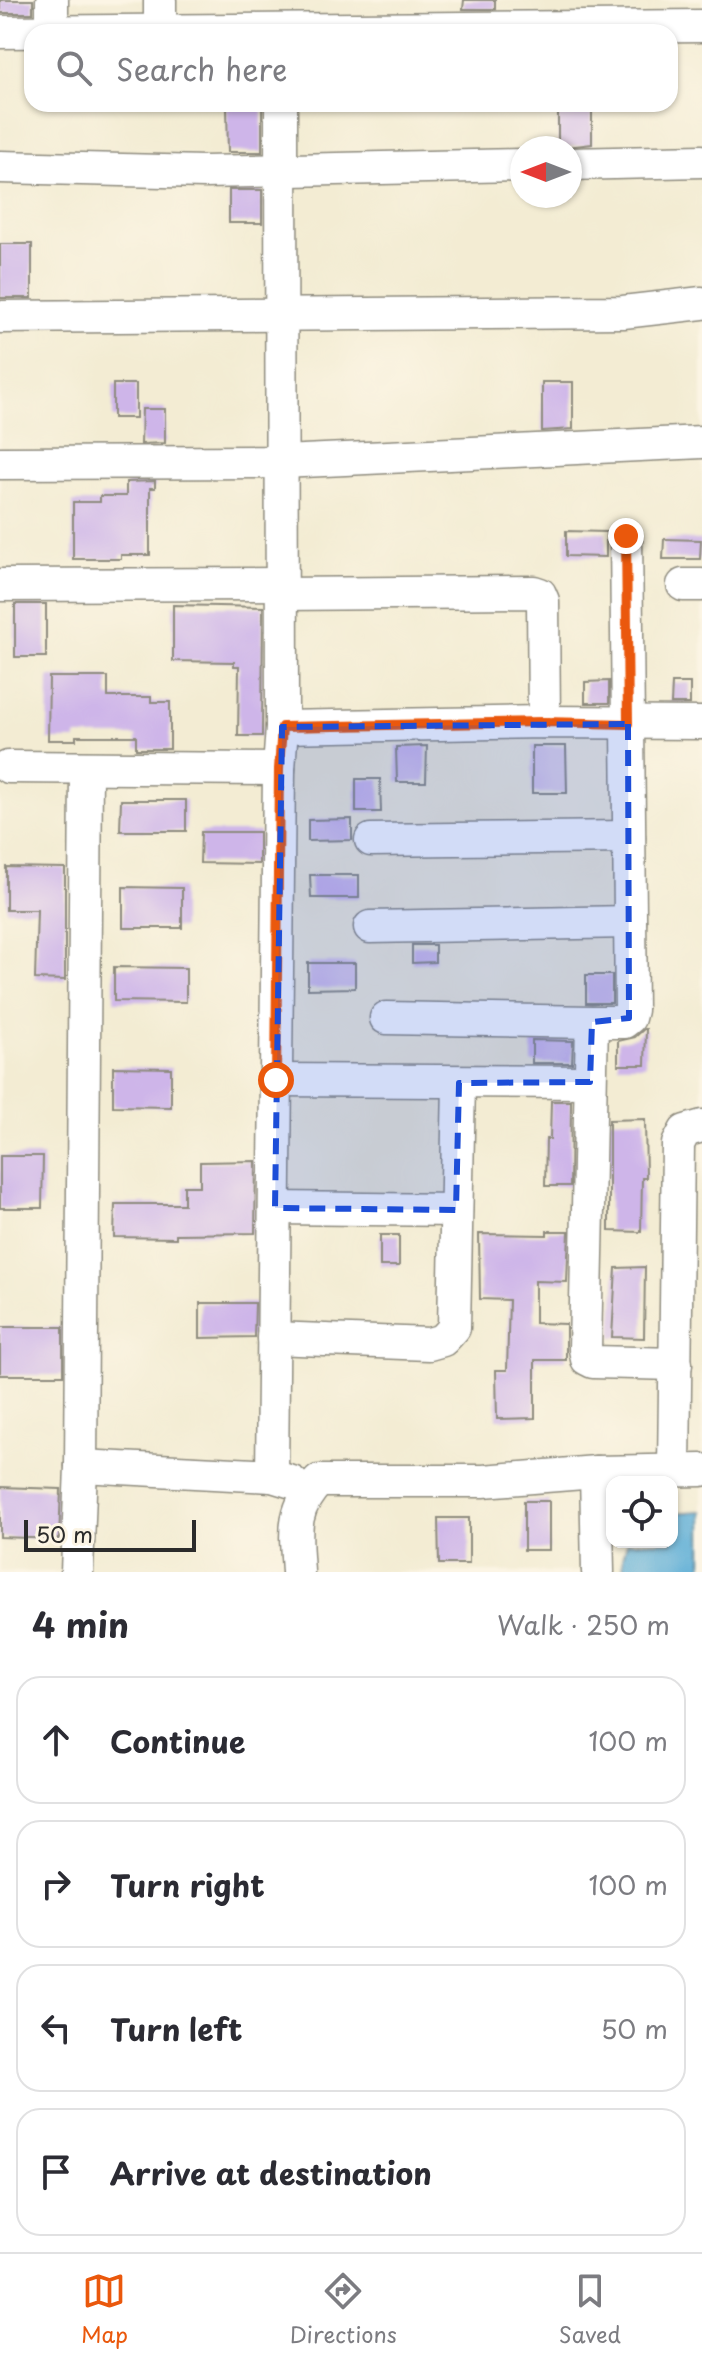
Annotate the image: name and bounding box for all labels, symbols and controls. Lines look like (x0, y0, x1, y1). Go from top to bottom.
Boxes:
search box (24, 24, 678, 112)
icon: search (52, 46, 96, 90)
text: Search here (116, 46, 288, 91)
north arrow (510, 136, 582, 208)
route end (608, 518, 644, 554)
route start (258, 1062, 294, 1098)
map controls (606, 1476, 678, 1548)
button: locate (606, 1476, 678, 1548)
scale bar (24, 1516, 196, 1552)
text: 50 m (36, 1517, 93, 1550)
text: 4 min (32, 1598, 129, 1650)
text: Walk · 250 m (497, 1605, 670, 1644)
icon: ahead (34, 1718, 78, 1762)
text: Continue (110, 1718, 245, 1763)
text: 100 m (588, 1721, 668, 1760)
icon: right (34, 1862, 78, 1906)
text: Turn right (110, 1862, 265, 1907)
text: 100 m (588, 1865, 668, 1904)
icon: left (34, 2006, 78, 2050)
text: Turn left (110, 2006, 242, 2051)
text: 50 m (601, 2009, 668, 2048)
icon: arrive (34, 2150, 78, 2194)
text: Arrive at destination (110, 2150, 432, 2195)
tab: Map (81, 2269, 128, 2350)
tab: Directions (290, 2269, 397, 2350)
tab: Saved (559, 2269, 621, 2350)

